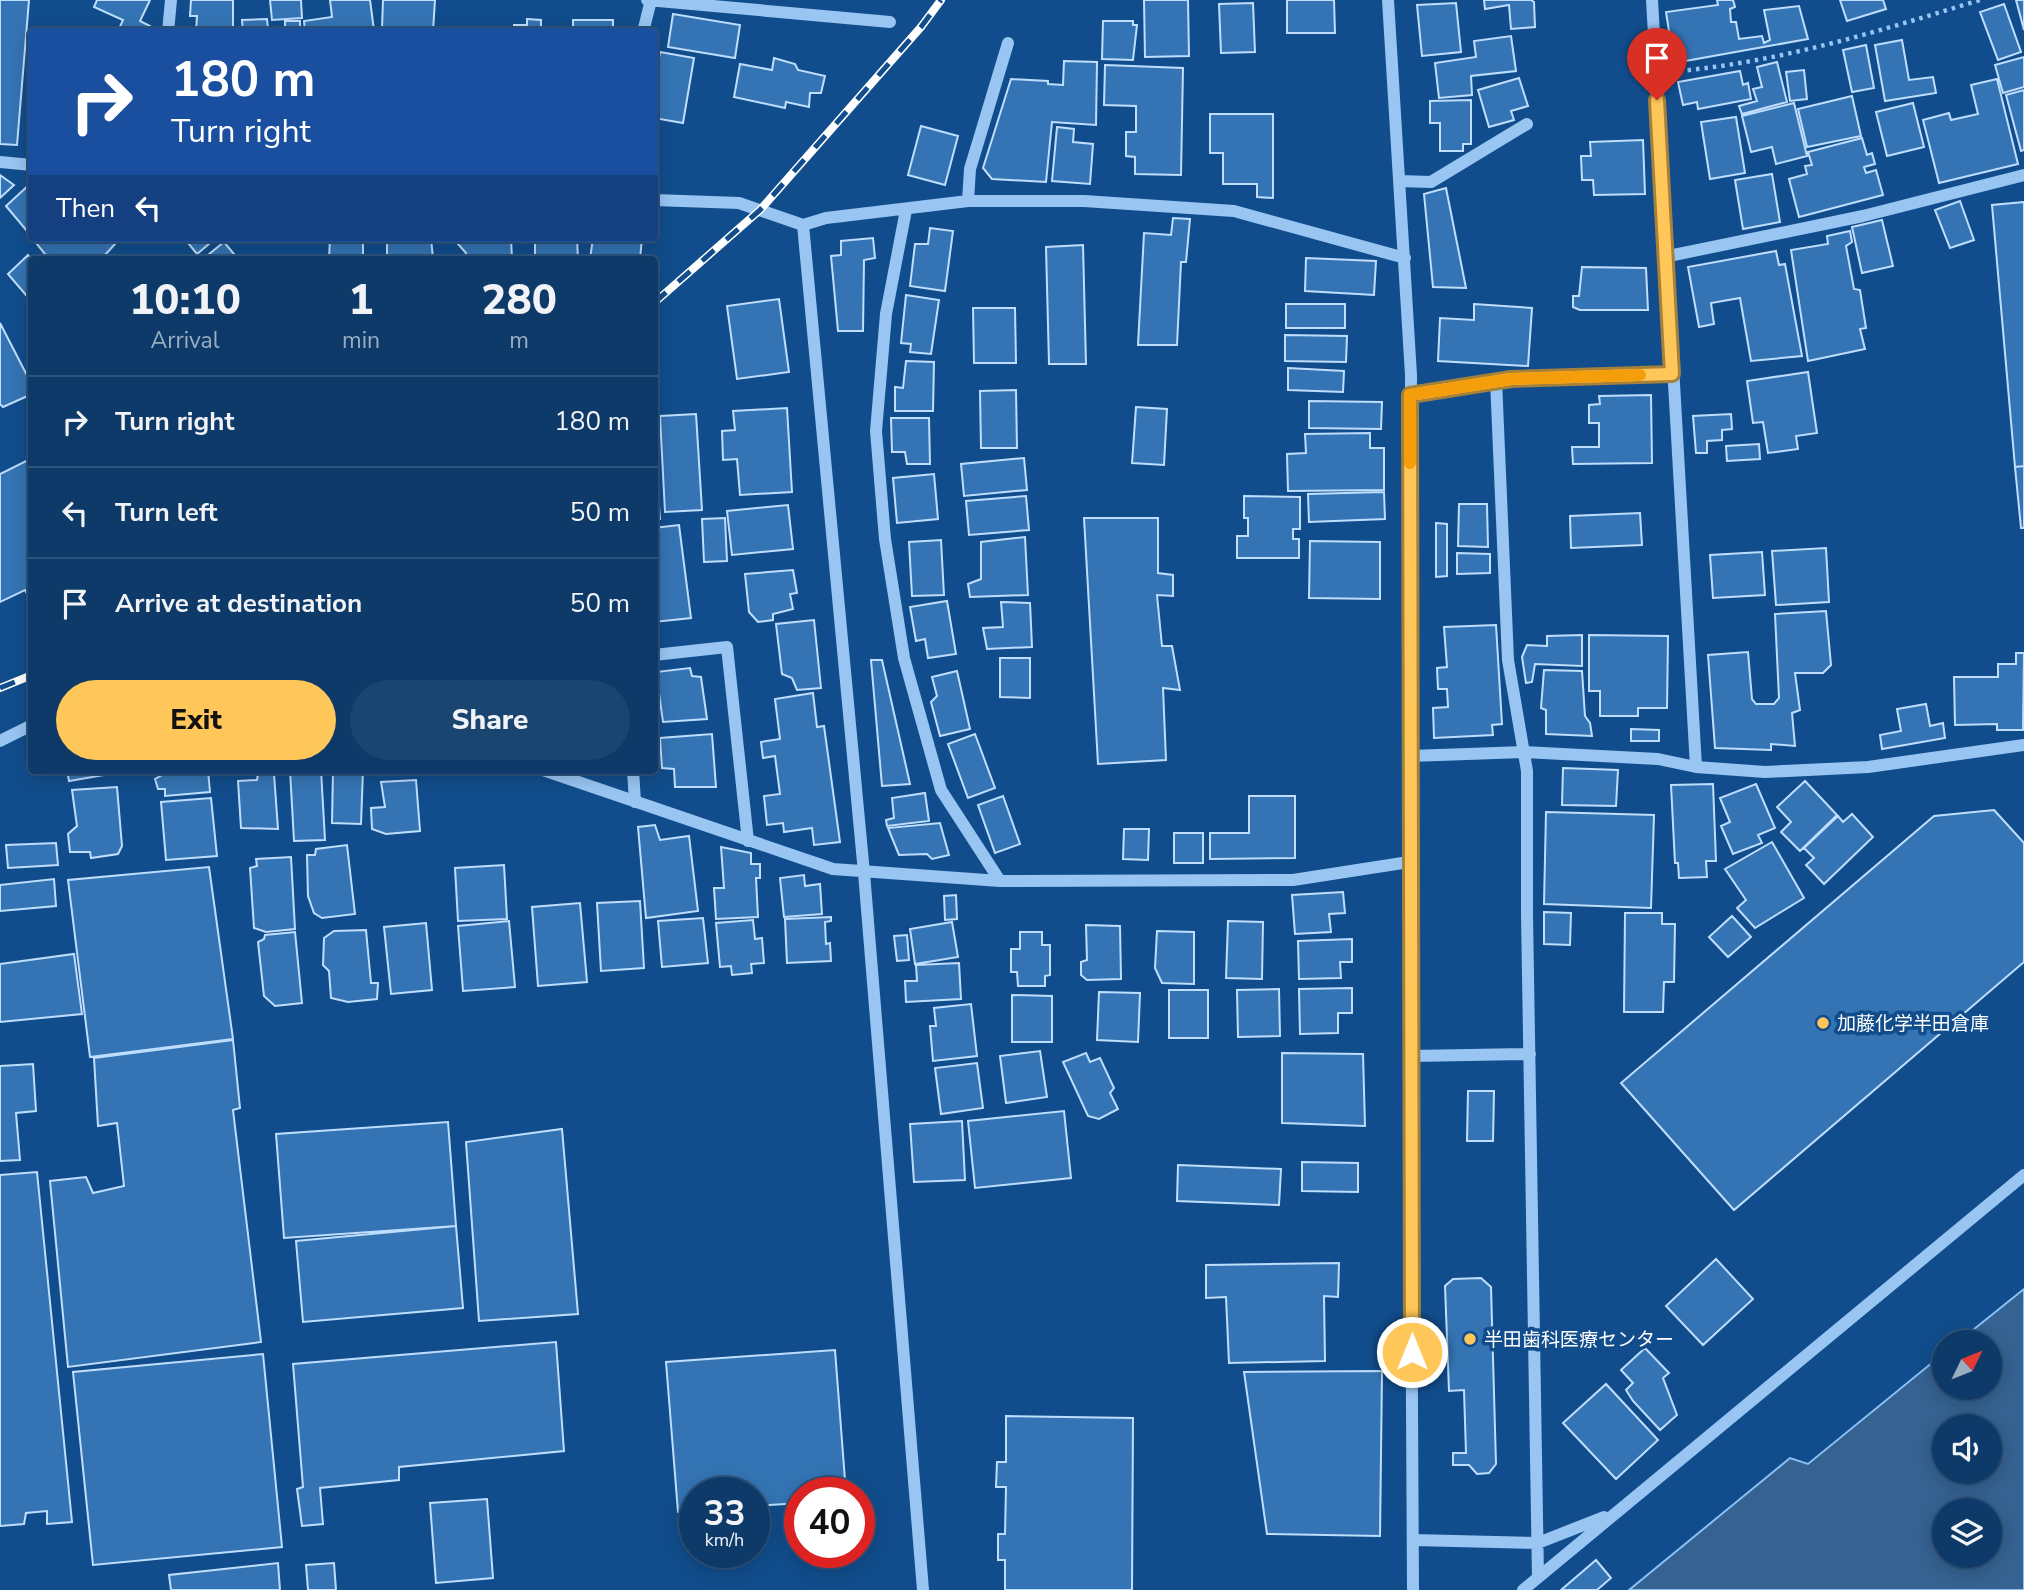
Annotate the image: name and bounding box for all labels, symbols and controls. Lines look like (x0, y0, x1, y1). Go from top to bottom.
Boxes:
pin (1627, 28, 1687, 100)
icon: arrive (1638, 39, 1676, 77)
text: 180 m (171, 46, 315, 113)
icon: right (56, 56, 147, 147)
text: Turn right (171, 110, 311, 153)
icon: left (129, 189, 167, 227)
text: Then (56, 191, 115, 226)
text: 10:10 (129, 272, 241, 329)
text: 1 (348, 272, 374, 329)
text: 280 (481, 272, 557, 329)
text: Arrival (150, 325, 220, 356)
text: min (342, 325, 380, 356)
text: m (509, 325, 529, 356)
icon: right (56, 403, 94, 441)
text: Turn right (115, 404, 234, 439)
text: 180 m (554, 404, 630, 439)
icon: left (56, 494, 94, 532)
text: Turn left (115, 495, 218, 530)
text: 50 m (570, 495, 630, 530)
icon: arrive (56, 585, 94, 623)
text: Arrive at destination (115, 586, 362, 621)
text: 50 m (570, 586, 630, 621)
button: Exit (56, 680, 336, 760)
button: Share (350, 680, 630, 760)
place label: 加藤化学半田倉庫 (1837, 1011, 1989, 1037)
marker: 加藤化学半田倉庫 (1815, 1015, 1831, 1031)
position arrow (1375, 1315, 1449, 1389)
place label: 半田歯科医療センター (1484, 1327, 1674, 1353)
north arrow (1932, 1330, 2002, 1400)
map controls (1932, 1330, 2002, 1568)
marker: 半田歯科医療センター (1462, 1331, 1478, 1347)
button: sound (1932, 1414, 2002, 1484)
speed limit sign: 40 (784, 1477, 875, 1568)
text: 33 (703, 1490, 746, 1537)
button: layers (1932, 1498, 2002, 1568)
text: km/h (705, 1528, 744, 1552)

